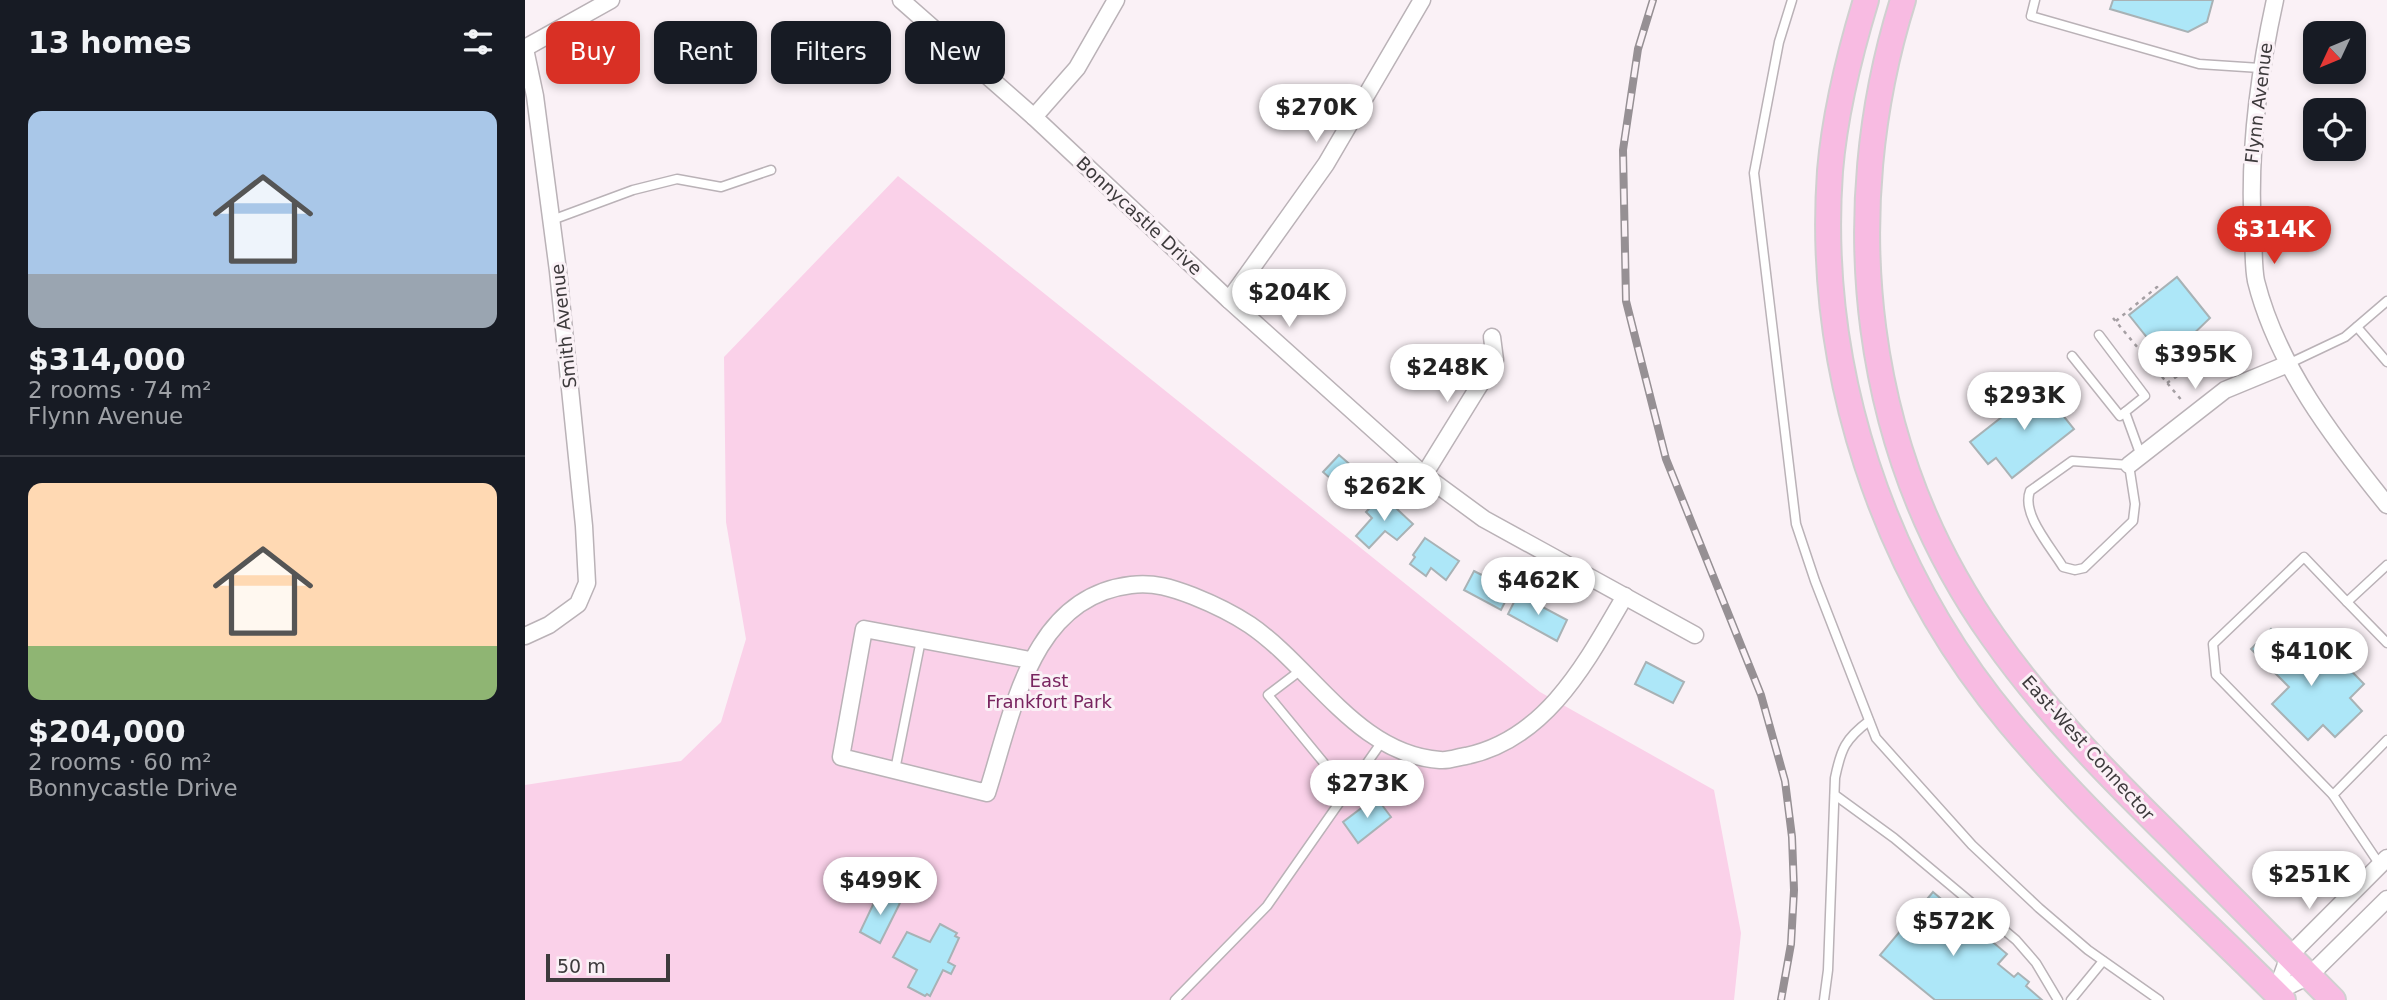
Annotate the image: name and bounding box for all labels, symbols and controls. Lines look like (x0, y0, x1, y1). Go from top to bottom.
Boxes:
chip: Buy (546, 21, 640, 84)
chip: Rent (654, 21, 757, 84)
chip: Filters (771, 21, 891, 84)
chip: New (905, 21, 1005, 84)
north arrow (2303, 21, 2366, 84)
map controls (2303, 21, 2366, 161)
icon: filters (459, 23, 497, 61)
text: 13 homes (28, 25, 192, 60)
street label: Flynn Avenue (2241, 41, 2276, 164)
pin: $270K (1267, 85, 1365, 144)
text: $270K (1275, 94, 1357, 120)
button: locate (2303, 98, 2366, 161)
street label: Bonnycastle Drive (1072, 152, 1206, 279)
icon: home (200, 156, 326, 282)
pin: $314K (2225, 206, 2323, 266)
text: $314K (2233, 216, 2315, 242)
street label: Smith Avenue (547, 263, 580, 389)
pin: $204K (1240, 270, 1338, 329)
text: $204K (1248, 279, 1330, 305)
pin: $395K (2146, 332, 2244, 391)
text: $395K (2154, 341, 2236, 367)
text: $314,000 (28, 342, 186, 377)
pin: $248K (1398, 344, 1496, 404)
text: $248K (1406, 354, 1488, 380)
pin: $293K (1975, 372, 2073, 432)
text: 2 rooms · 74 m² (28, 377, 212, 403)
text: $293K (1983, 382, 2065, 408)
text: Flynn Avenue (28, 403, 183, 429)
pin: $262K (1335, 463, 1433, 523)
text: $262K (1343, 473, 1425, 499)
icon: home (200, 528, 326, 654)
pin: $462K (1489, 558, 1587, 617)
text: $462K (1497, 567, 1579, 593)
pin: $410K (2262, 628, 2360, 688)
text: $410K (2270, 638, 2352, 664)
park label: East Frankfort Park (986, 670, 1112, 712)
street label: East-West Connector (2018, 671, 2159, 825)
text: $204,000 (28, 714, 186, 749)
text: 2 rooms · 60 m² (28, 749, 212, 775)
pin: $273K (1318, 760, 1416, 820)
text: $273K (1326, 770, 1408, 796)
text: Bonnycastle Drive (28, 775, 238, 801)
pin: $251K (2260, 852, 2358, 911)
pin: $499K (831, 858, 929, 917)
text: $251K (2268, 861, 2350, 887)
text: $499K (839, 867, 921, 893)
pin: $572K (1904, 898, 2002, 958)
text: $572K (1912, 908, 1994, 934)
scale bar (546, 951, 670, 983)
text: 50 m (557, 955, 606, 977)

